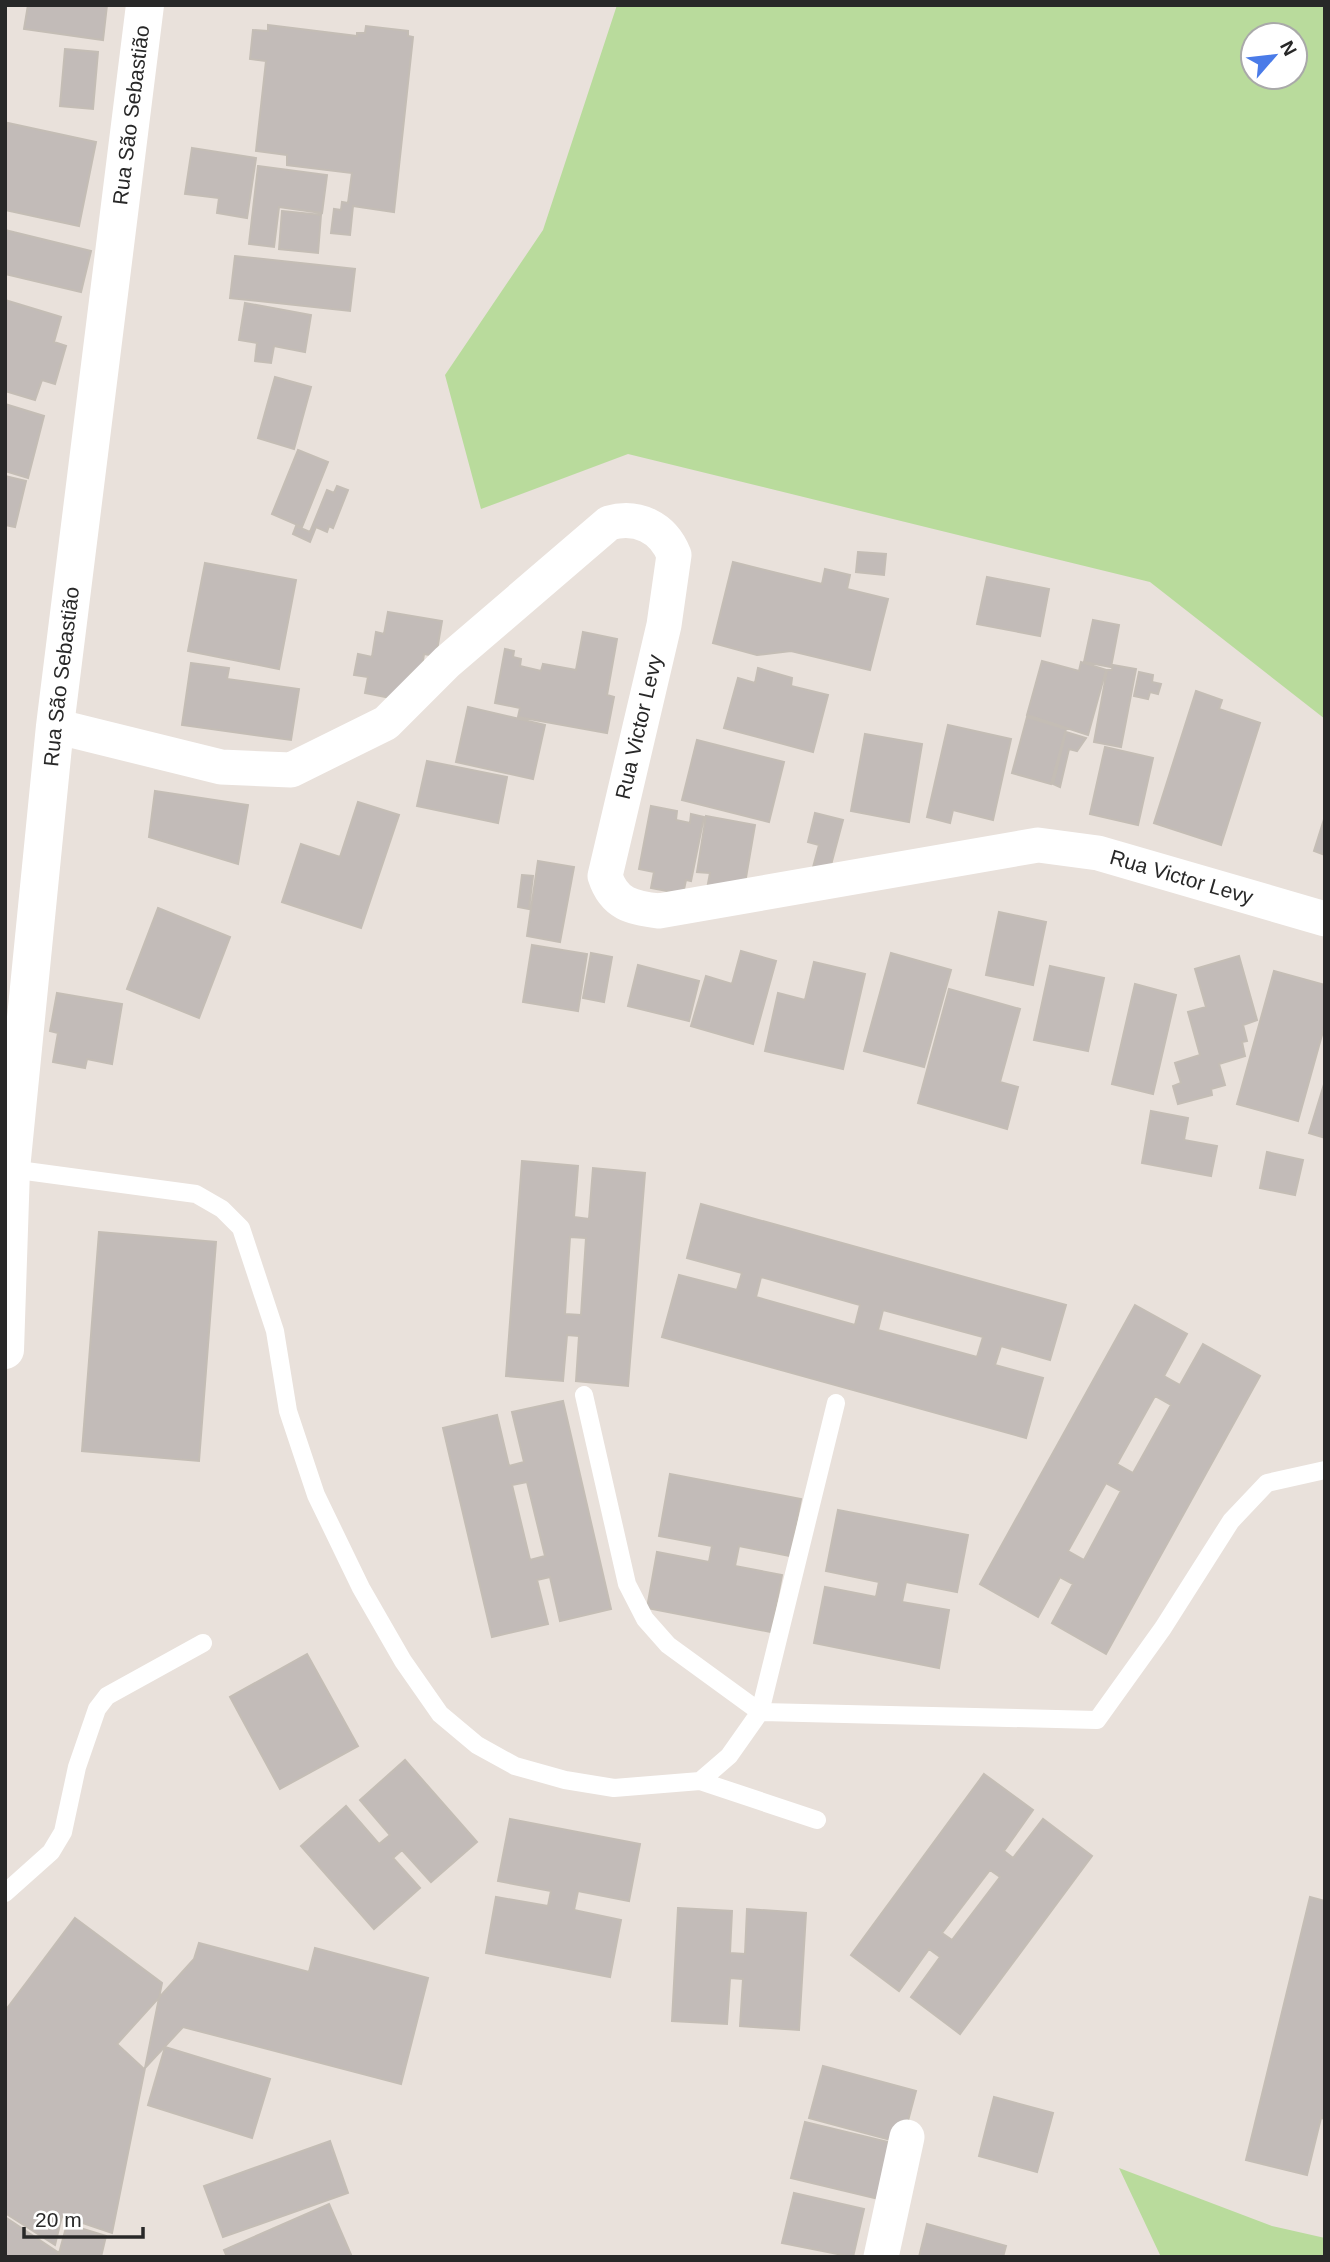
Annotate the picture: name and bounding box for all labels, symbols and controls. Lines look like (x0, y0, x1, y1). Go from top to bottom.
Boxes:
north arrow (1239, 21, 1309, 91)
street label: Rua São Sebastião (108, 24, 153, 206)
text: N (1276, 37, 1301, 59)
street label: Rua São Sebastião (39, 585, 83, 768)
street label: Rua Victor Levy (611, 652, 666, 802)
street label: Rua Victor Levy (1107, 845, 1256, 909)
scale bar (24, 2196, 144, 2240)
text: 20 m (35, 2208, 82, 2231)

